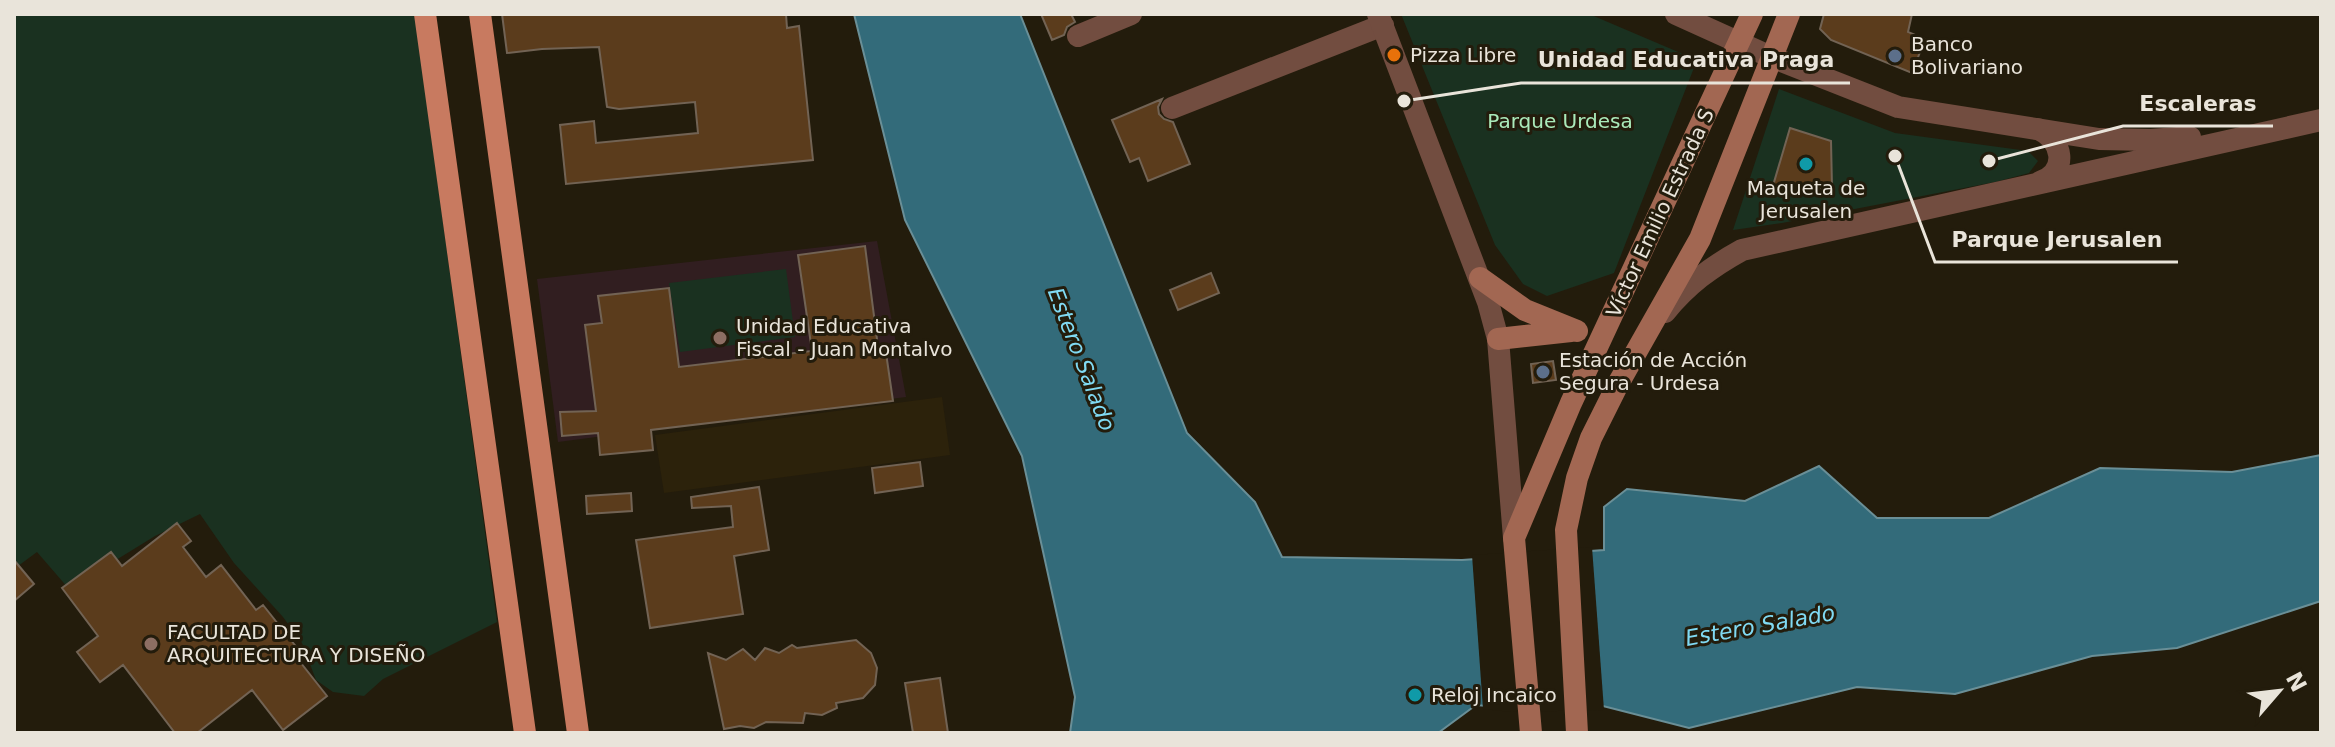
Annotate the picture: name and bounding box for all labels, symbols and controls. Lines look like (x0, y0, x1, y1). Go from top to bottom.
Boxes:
place label: Banco Bolivariano (1911, 32, 2023, 79)
callout: Unidad Educativa Praga (1521, 37, 1850, 83)
place label: Pizza Libre (1410, 43, 1516, 67)
marker: Pizza Libre (1385, 46, 1403, 64)
text: Unidad Educativa Praga (1538, 47, 1834, 72)
marker: Banco Bolivariano (1886, 47, 1904, 65)
callout: Escaleras (2123, 80, 2273, 126)
text: Escaleras (2139, 91, 2257, 116)
street label: Víctor Emilio Estrada S (1601, 105, 1719, 321)
park label: Parque Urdesa (1487, 109, 1633, 133)
marker: Maqueta de Jerusalen (1797, 155, 1815, 173)
place label: Maqueta de Jerusalen (1747, 176, 1865, 223)
callout: Parque Jerusalen (1935, 216, 2178, 262)
text: Parque Jerusalen (1952, 227, 2162, 252)
water label: Estero Salado (1043, 284, 1120, 434)
place label: Unidad Educativa Fiscal - Juan Montalvo (736, 314, 953, 361)
marker: Unidad Educativa Fiscal - Juan Montalvo (711, 329, 729, 347)
place label: Estación de Acción Segura - Urdesa (1559, 348, 1747, 395)
marker: Estación de Acción Segura - Urdesa (1534, 363, 1552, 381)
water label: Estero Salado (1683, 600, 1837, 651)
place label: FACULTAD DE ARQUITECTURA Y DISEÑO (167, 620, 426, 667)
marker: FACULTAD DE ARQUITECTURA Y DISEÑO (142, 635, 160, 653)
north arrow (2239, 651, 2319, 731)
text: N (2281, 668, 2312, 696)
place label: Reloj Incaico (1431, 683, 1557, 707)
marker: Reloj Incaico (1406, 686, 1424, 704)

